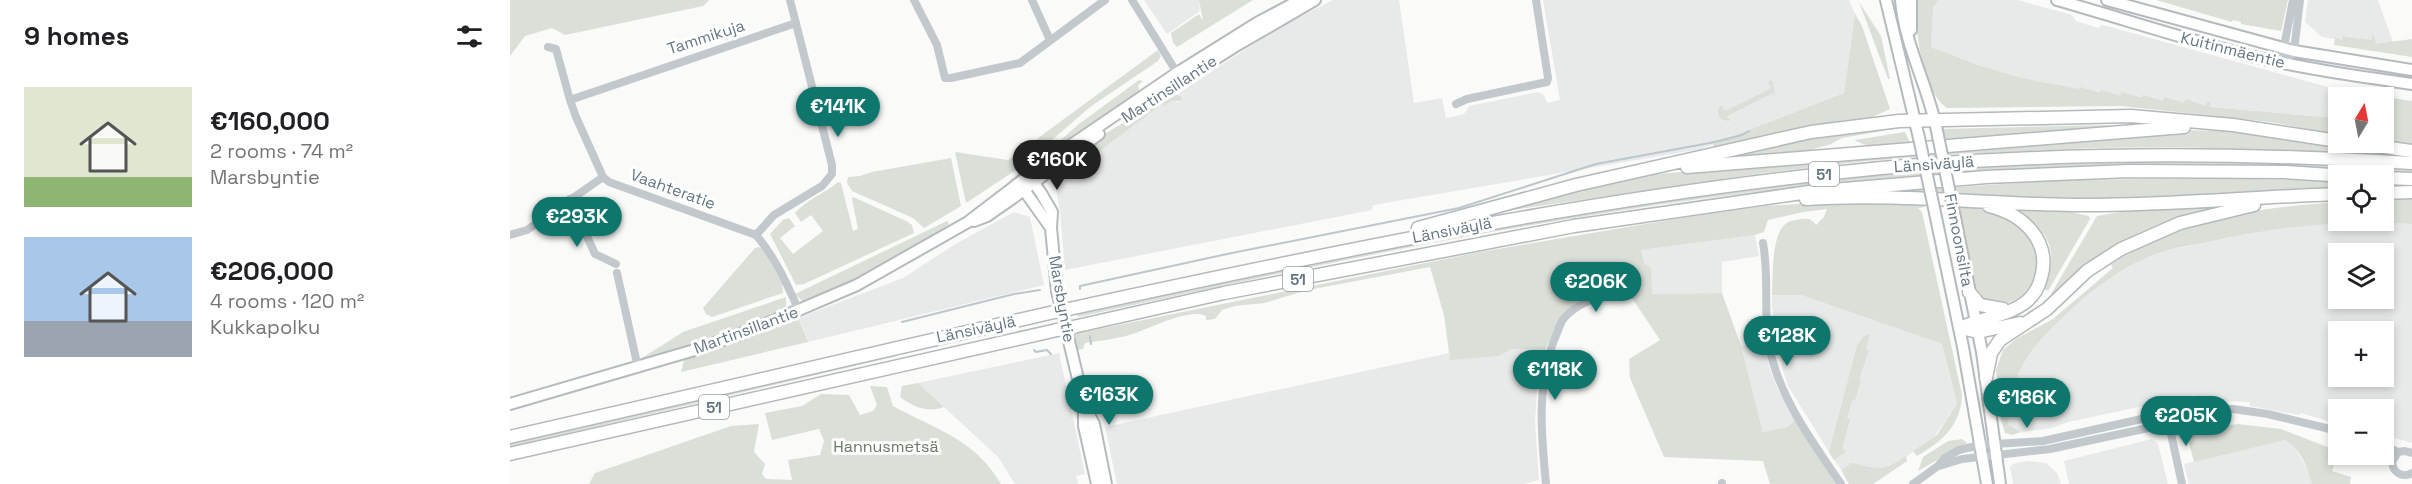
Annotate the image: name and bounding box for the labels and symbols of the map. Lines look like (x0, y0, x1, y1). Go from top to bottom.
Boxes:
street label: Tammikuja (665, 15, 747, 59)
street label: Kuitinmäentie (2179, 27, 2287, 73)
street label: Martinsillantie (1117, 50, 1221, 128)
pin: €141K (796, 87, 880, 138)
north arrow (2328, 87, 2394, 153)
pin: €160K (1015, 140, 1099, 191)
street label: Länsiväylä (1893, 151, 1975, 177)
road number: 51 (1809, 162, 1839, 186)
street label: Vaahteratie (628, 164, 718, 214)
street label: Finnoonsilta (1940, 192, 1978, 288)
pin: €293K (535, 197, 619, 248)
street label: Länsiväylä (1411, 212, 1493, 248)
street label: Marsbyntie (1044, 254, 1080, 344)
pin: €206K (1554, 262, 1638, 313)
road number: 51 (1283, 267, 1313, 291)
street label: Martinsillantie (691, 301, 801, 359)
street label: Länsiväylä (934, 310, 1018, 348)
pin: €128K (1745, 316, 1829, 367)
pin: €118K (1513, 350, 1597, 401)
pin: €163K (1067, 375, 1151, 426)
pin: €186K (1985, 378, 2069, 429)
road number: 51 (699, 395, 729, 419)
pin: €205K (2144, 396, 2228, 447)
park label: Hannusmetsä (833, 436, 939, 457)

